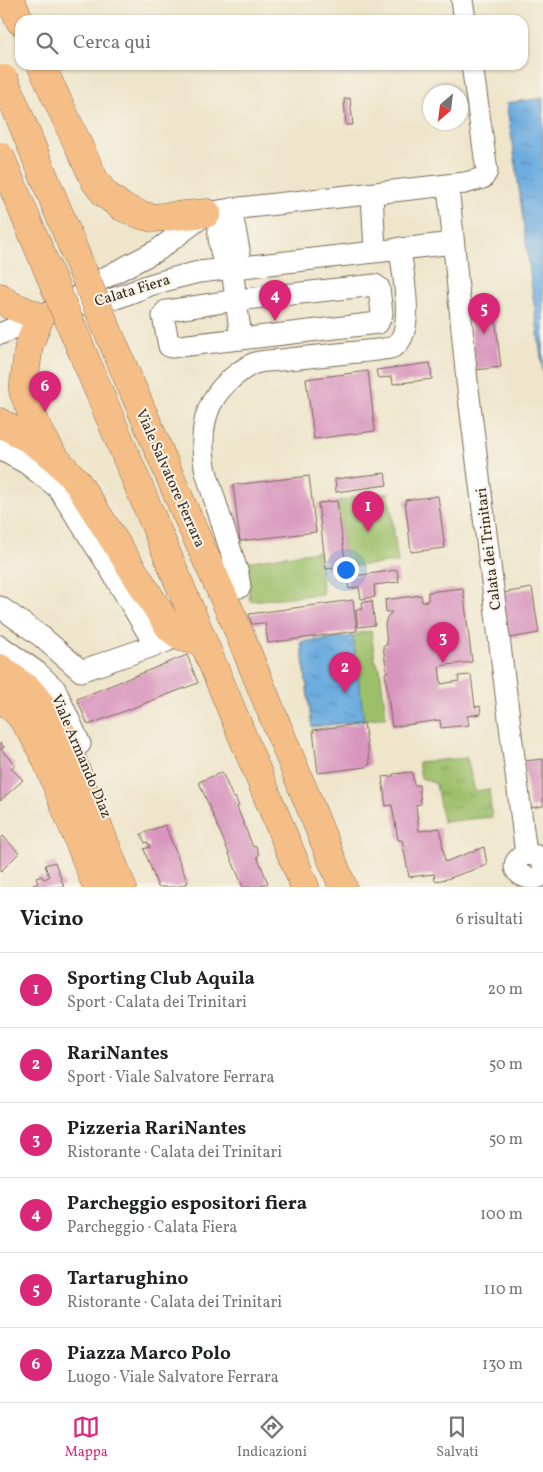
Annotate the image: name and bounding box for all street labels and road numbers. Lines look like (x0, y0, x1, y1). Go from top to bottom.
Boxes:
street label: Calata Fiera (92, 270, 173, 313)
street label: Viale Salvatore Ferrara (130, 406, 210, 551)
street label: Calata dei Trinitari (472, 486, 507, 611)
street label: Viale Armando Diaz (45, 691, 116, 822)

